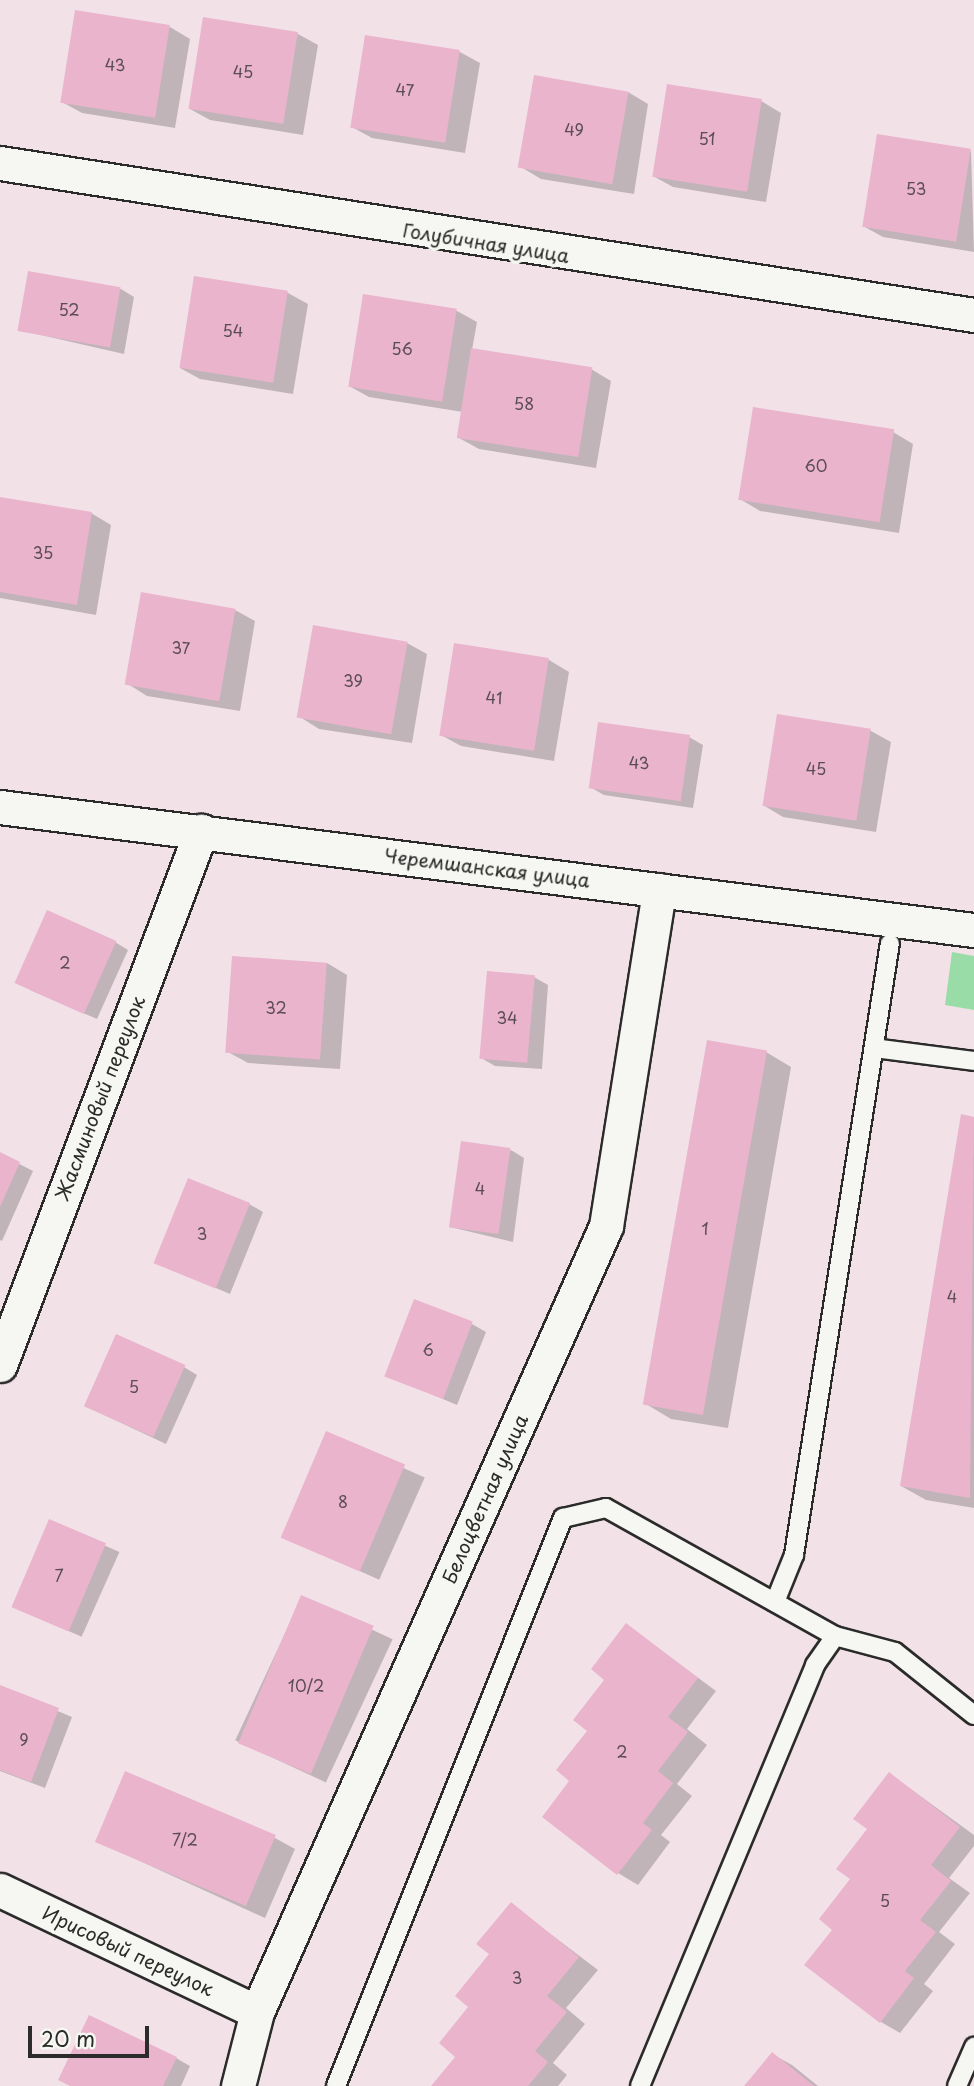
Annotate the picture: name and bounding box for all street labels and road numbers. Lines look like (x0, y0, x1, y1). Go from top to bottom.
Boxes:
street label: Голубичная улица (401, 219, 571, 267)
street label: Черемшанская улица (383, 844, 591, 892)
street label: Жасминовый переулок (51, 993, 149, 1203)
street label: Белоцветная улица (437, 1410, 533, 1588)
street label: Ирисовый переулок (39, 1901, 217, 2001)

